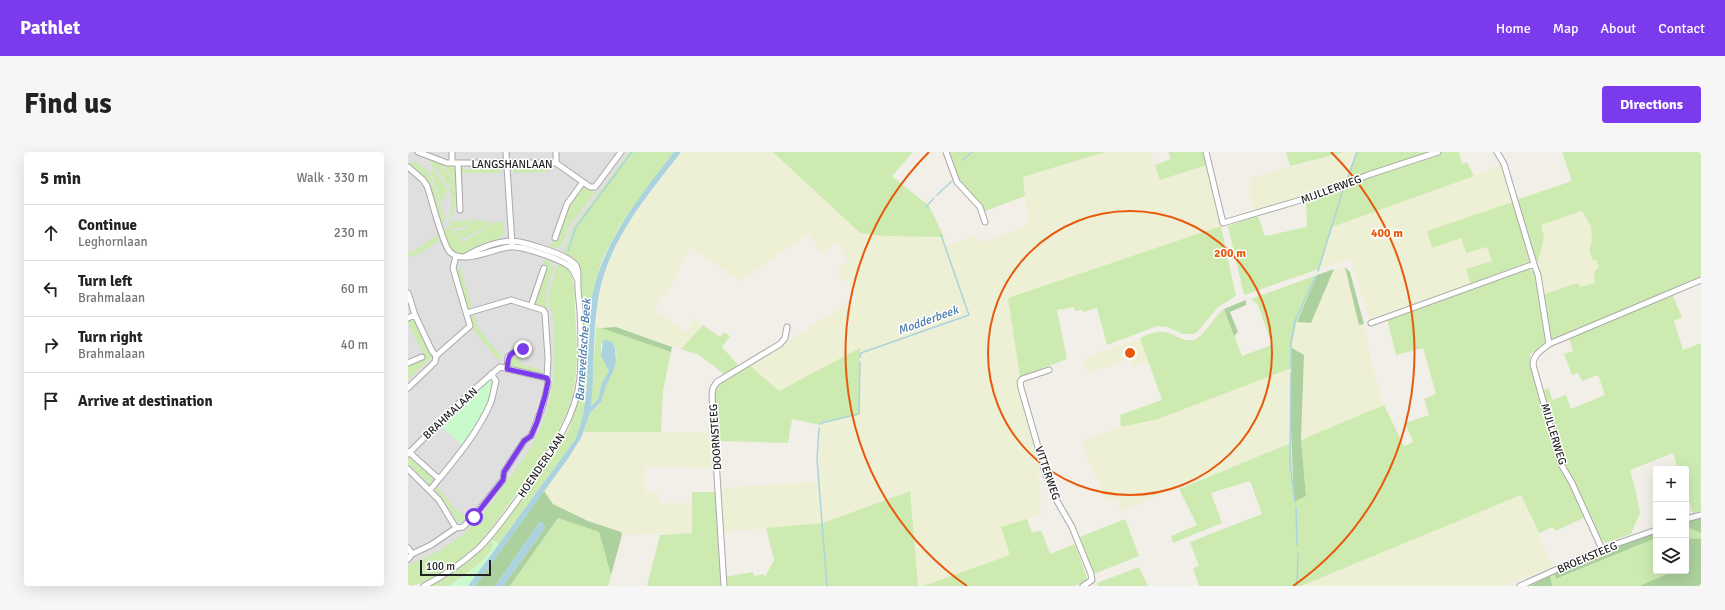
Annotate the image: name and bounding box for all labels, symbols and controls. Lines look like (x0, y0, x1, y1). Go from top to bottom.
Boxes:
text: Pathlet (20, 16, 80, 40)
text: Home (1496, 20, 1531, 37)
text: Map (1553, 20, 1578, 37)
text: About (1600, 20, 1636, 37)
text: Contact (1658, 20, 1705, 37)
button: Directions (1602, 86, 1701, 123)
text: Find us (24, 87, 112, 121)
street label: LANGSHANLAAN (471, 158, 553, 171)
text: 5 min (40, 168, 81, 189)
text: Walk · 330 m (297, 170, 368, 186)
street label: MIJLLERWEG (1299, 172, 1363, 206)
text: Continue (78, 216, 137, 234)
icon: ahead (40, 222, 62, 244)
text: 230 m (334, 225, 368, 241)
text: 400 m (1371, 226, 1403, 241)
text: Leghornlaan (78, 234, 148, 250)
text: 200 m (1214, 246, 1246, 261)
text: Turn left (78, 272, 132, 290)
icon: left (40, 278, 62, 300)
text: 60 m (341, 281, 368, 297)
text: Brahmalaan (78, 290, 145, 306)
water label: Barneveldsche Beek (572, 297, 595, 402)
water label: Modderbeek (896, 302, 961, 338)
text: Turn right (78, 328, 143, 346)
icon: right (40, 334, 62, 356)
text: 40 m (341, 337, 368, 353)
route end (514, 340, 532, 358)
text: Brahmalaan (78, 346, 145, 362)
centre of rings (1123, 346, 1137, 360)
street label: BRAHMALAAN (420, 385, 480, 442)
icon: arrive (40, 390, 62, 412)
text: Arrive at destination (78, 392, 213, 410)
street label: MIJLLERWEG (1538, 402, 1569, 466)
street label: DOORNSTEEG (707, 403, 724, 471)
street label: HOENDERLAAN (515, 431, 568, 500)
street label: VITTERWEG (1032, 445, 1063, 502)
map controls (1653, 466, 1689, 574)
button: + (1653, 466, 1689, 502)
button: − (1653, 502, 1689, 538)
route start (465, 508, 483, 526)
button: layers (1653, 538, 1689, 574)
street label: BROEKSTEEG (1555, 539, 1619, 576)
scale bar (420, 558, 491, 577)
text: 100 m (426, 560, 455, 573)

